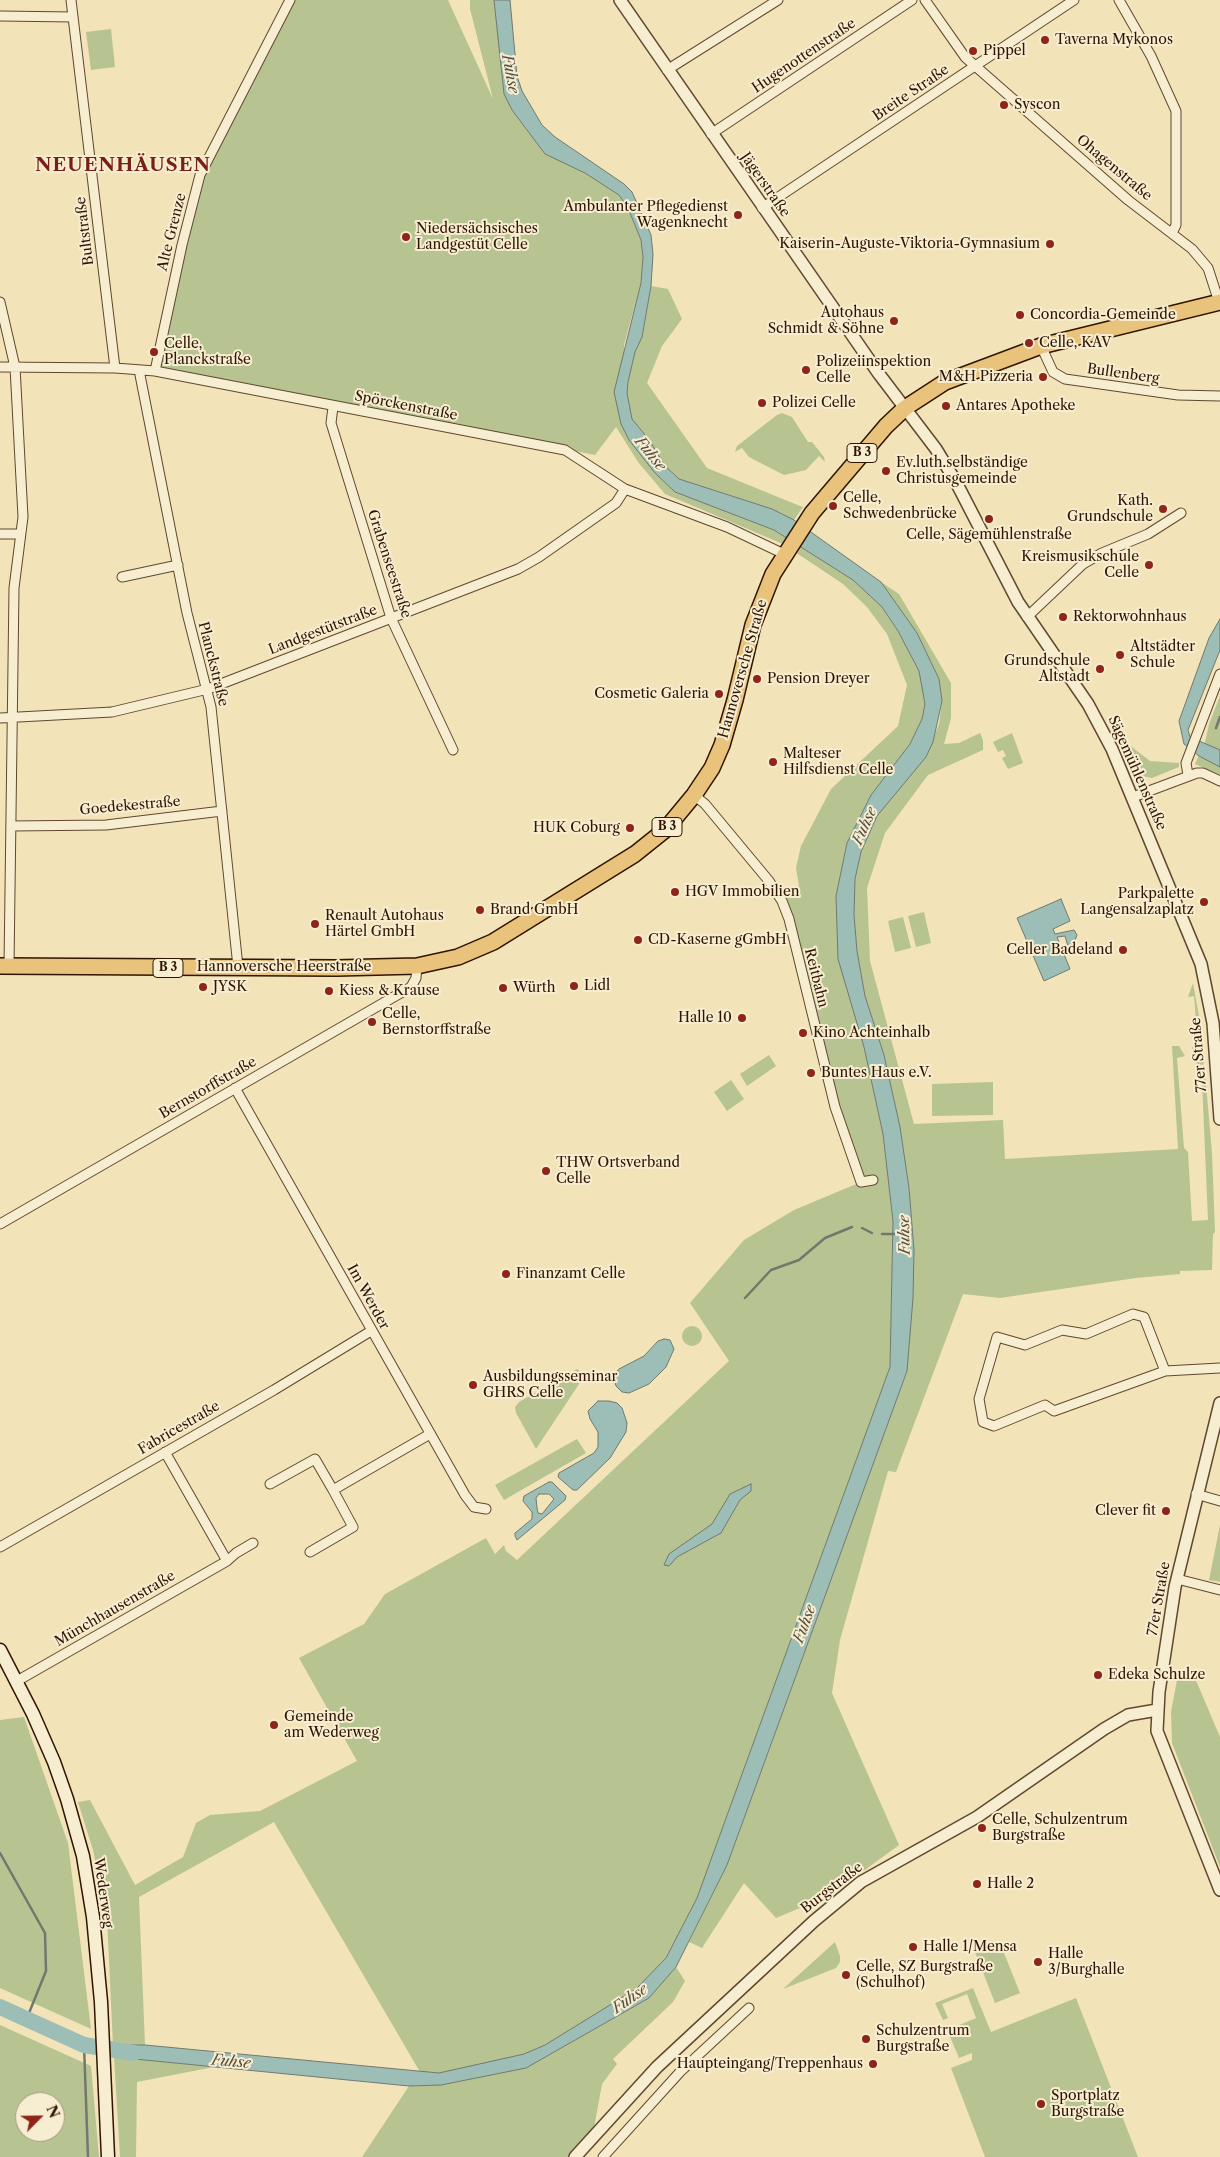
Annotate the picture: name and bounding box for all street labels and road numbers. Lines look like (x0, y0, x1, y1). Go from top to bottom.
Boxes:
street label: Hugenottenstraße (749, 15, 859, 97)
street label: Breite Straße (870, 61, 952, 125)
street label: Ohagenstraße (1073, 132, 1155, 204)
street label: Jägerstraße (737, 149, 793, 221)
street label: Alte Grenze (154, 191, 190, 273)
street label: Bultstraße (72, 196, 98, 266)
street label: Bullenberg (1086, 361, 1160, 387)
street label: Spörckenstraße (353, 388, 459, 424)
road number: B 3 (847, 443, 877, 462)
street label: Grabenseestraße (364, 508, 414, 620)
street label: Hannoversche Straße (715, 598, 771, 740)
street label: Landgestütstraße (266, 602, 380, 658)
street label: Planckstraße (194, 620, 232, 708)
street label: Sägemühlenstraße (1104, 713, 1170, 833)
street label: Goedekestraße (79, 793, 181, 819)
road number: B 3 (652, 818, 682, 836)
street label: Reitbahn (801, 947, 831, 1009)
road number: B 3 (153, 958, 183, 978)
street label: Hannoversche Heerstraße (197, 959, 371, 975)
street label: 77er Straße (1187, 1017, 1211, 1093)
street label: Bernstorffstraße (157, 1053, 259, 1123)
street label: Im Werder (343, 1261, 393, 1333)
street label: Fabricestraße (135, 1398, 223, 1458)
street label: 77er Straße (1144, 1560, 1174, 1638)
street label: Münchhausenstraße (52, 1568, 178, 1650)
street label: Wederweg (90, 1857, 116, 1929)
street label: Burgstraße (798, 1859, 866, 1917)

